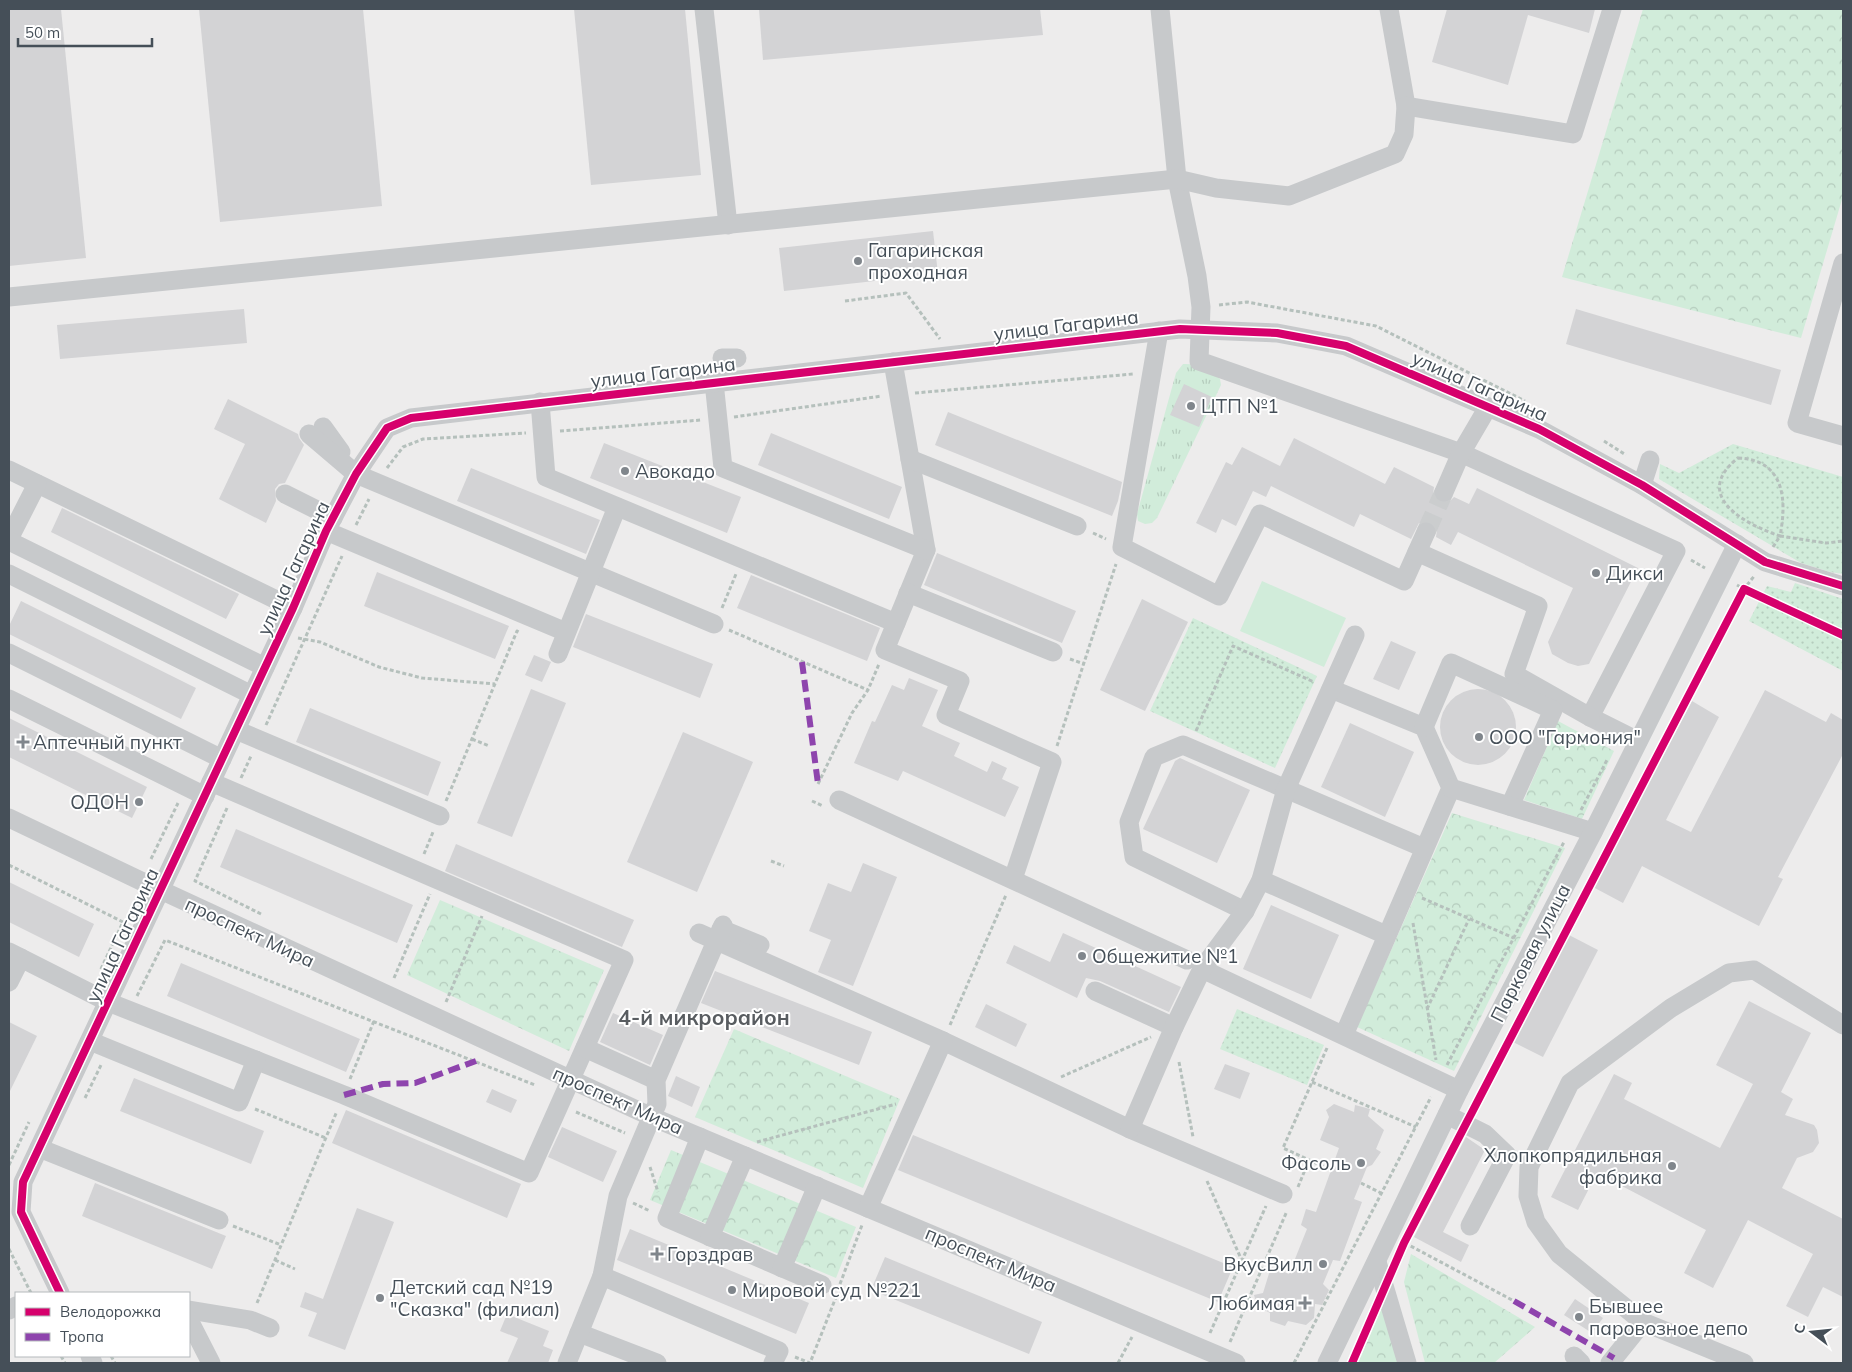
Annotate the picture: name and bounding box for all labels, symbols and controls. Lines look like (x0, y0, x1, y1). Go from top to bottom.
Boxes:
scale bar (18, 15, 151, 47)
text: 50 m (25, 23, 60, 42)
place label: Гагаринская проходная (868, 238, 984, 284)
marker: Гагаринская проходная (852, 255, 864, 267)
street label: улица Гагарина (992, 304, 1140, 346)
street label: улица Гагарина (1409, 345, 1551, 427)
street label: улица Гагарина (589, 351, 737, 393)
place label: ЦТП №1 (1201, 394, 1279, 418)
marker: ЦТП №1 (1185, 400, 1197, 412)
place label: Авокадо (635, 459, 715, 483)
marker: Авокадо (619, 465, 631, 477)
street label: улица Гагарина (251, 497, 335, 639)
place label: Дикси (1606, 561, 1664, 585)
marker: Дикси (1590, 567, 1602, 579)
place label: ООО "Гармония" (1489, 725, 1641, 749)
place label: Аптечный пункт (33, 730, 182, 754)
marker: ООО "Гармония" (1473, 731, 1485, 743)
marker: Аптечный пункт (17, 736, 29, 748)
place label: ОДОН (70, 790, 129, 814)
marker: ОДОН (133, 796, 145, 808)
street label: улица Гагарина (80, 864, 164, 1006)
street label: Парковая улица (1485, 880, 1575, 1026)
street label: проспект Мира (181, 892, 319, 972)
place label: Общежитие №1 (1092, 944, 1238, 968)
marker: Общежитие №1 (1076, 950, 1088, 962)
district label: 4-й микрорайон (618, 1004, 790, 1030)
street label: проспект Мира (549, 1061, 687, 1139)
place label: Хлопкопрядильная фабрика (1484, 1143, 1662, 1189)
place label: Фасоль (1281, 1151, 1351, 1175)
marker: Фасоль (1355, 1157, 1367, 1169)
marker: Хлопкопрядильная фабрика (1666, 1160, 1678, 1172)
street label: проспект Мира (922, 1221, 1060, 1297)
place label: Горздрав (667, 1242, 753, 1266)
marker: Горздрав (651, 1248, 663, 1260)
place label: ВкусВилл (1224, 1252, 1313, 1276)
marker: ВкусВилл (1317, 1258, 1329, 1270)
place label: Детский сад №19 "Сказка" (филиал) (390, 1275, 560, 1321)
place label: Мировой суд №221 (742, 1278, 921, 1302)
marker: Мировой суд №221 (726, 1284, 738, 1296)
place label: Любимая (1208, 1291, 1295, 1315)
legend (15, 1292, 190, 1357)
marker: Детский сад №19 "Сказка" (филиал) (374, 1292, 386, 1304)
place label: Бывшее паровозное депо (1589, 1294, 1748, 1340)
marker: Любимая (1299, 1297, 1311, 1309)
text: Велодорожка (60, 1302, 161, 1321)
north arrow (1787, 1307, 1837, 1357)
marker: Бывшее паровозное депо (1573, 1311, 1585, 1323)
text: С (1790, 1321, 1809, 1336)
text: Тропа (60, 1327, 104, 1346)

